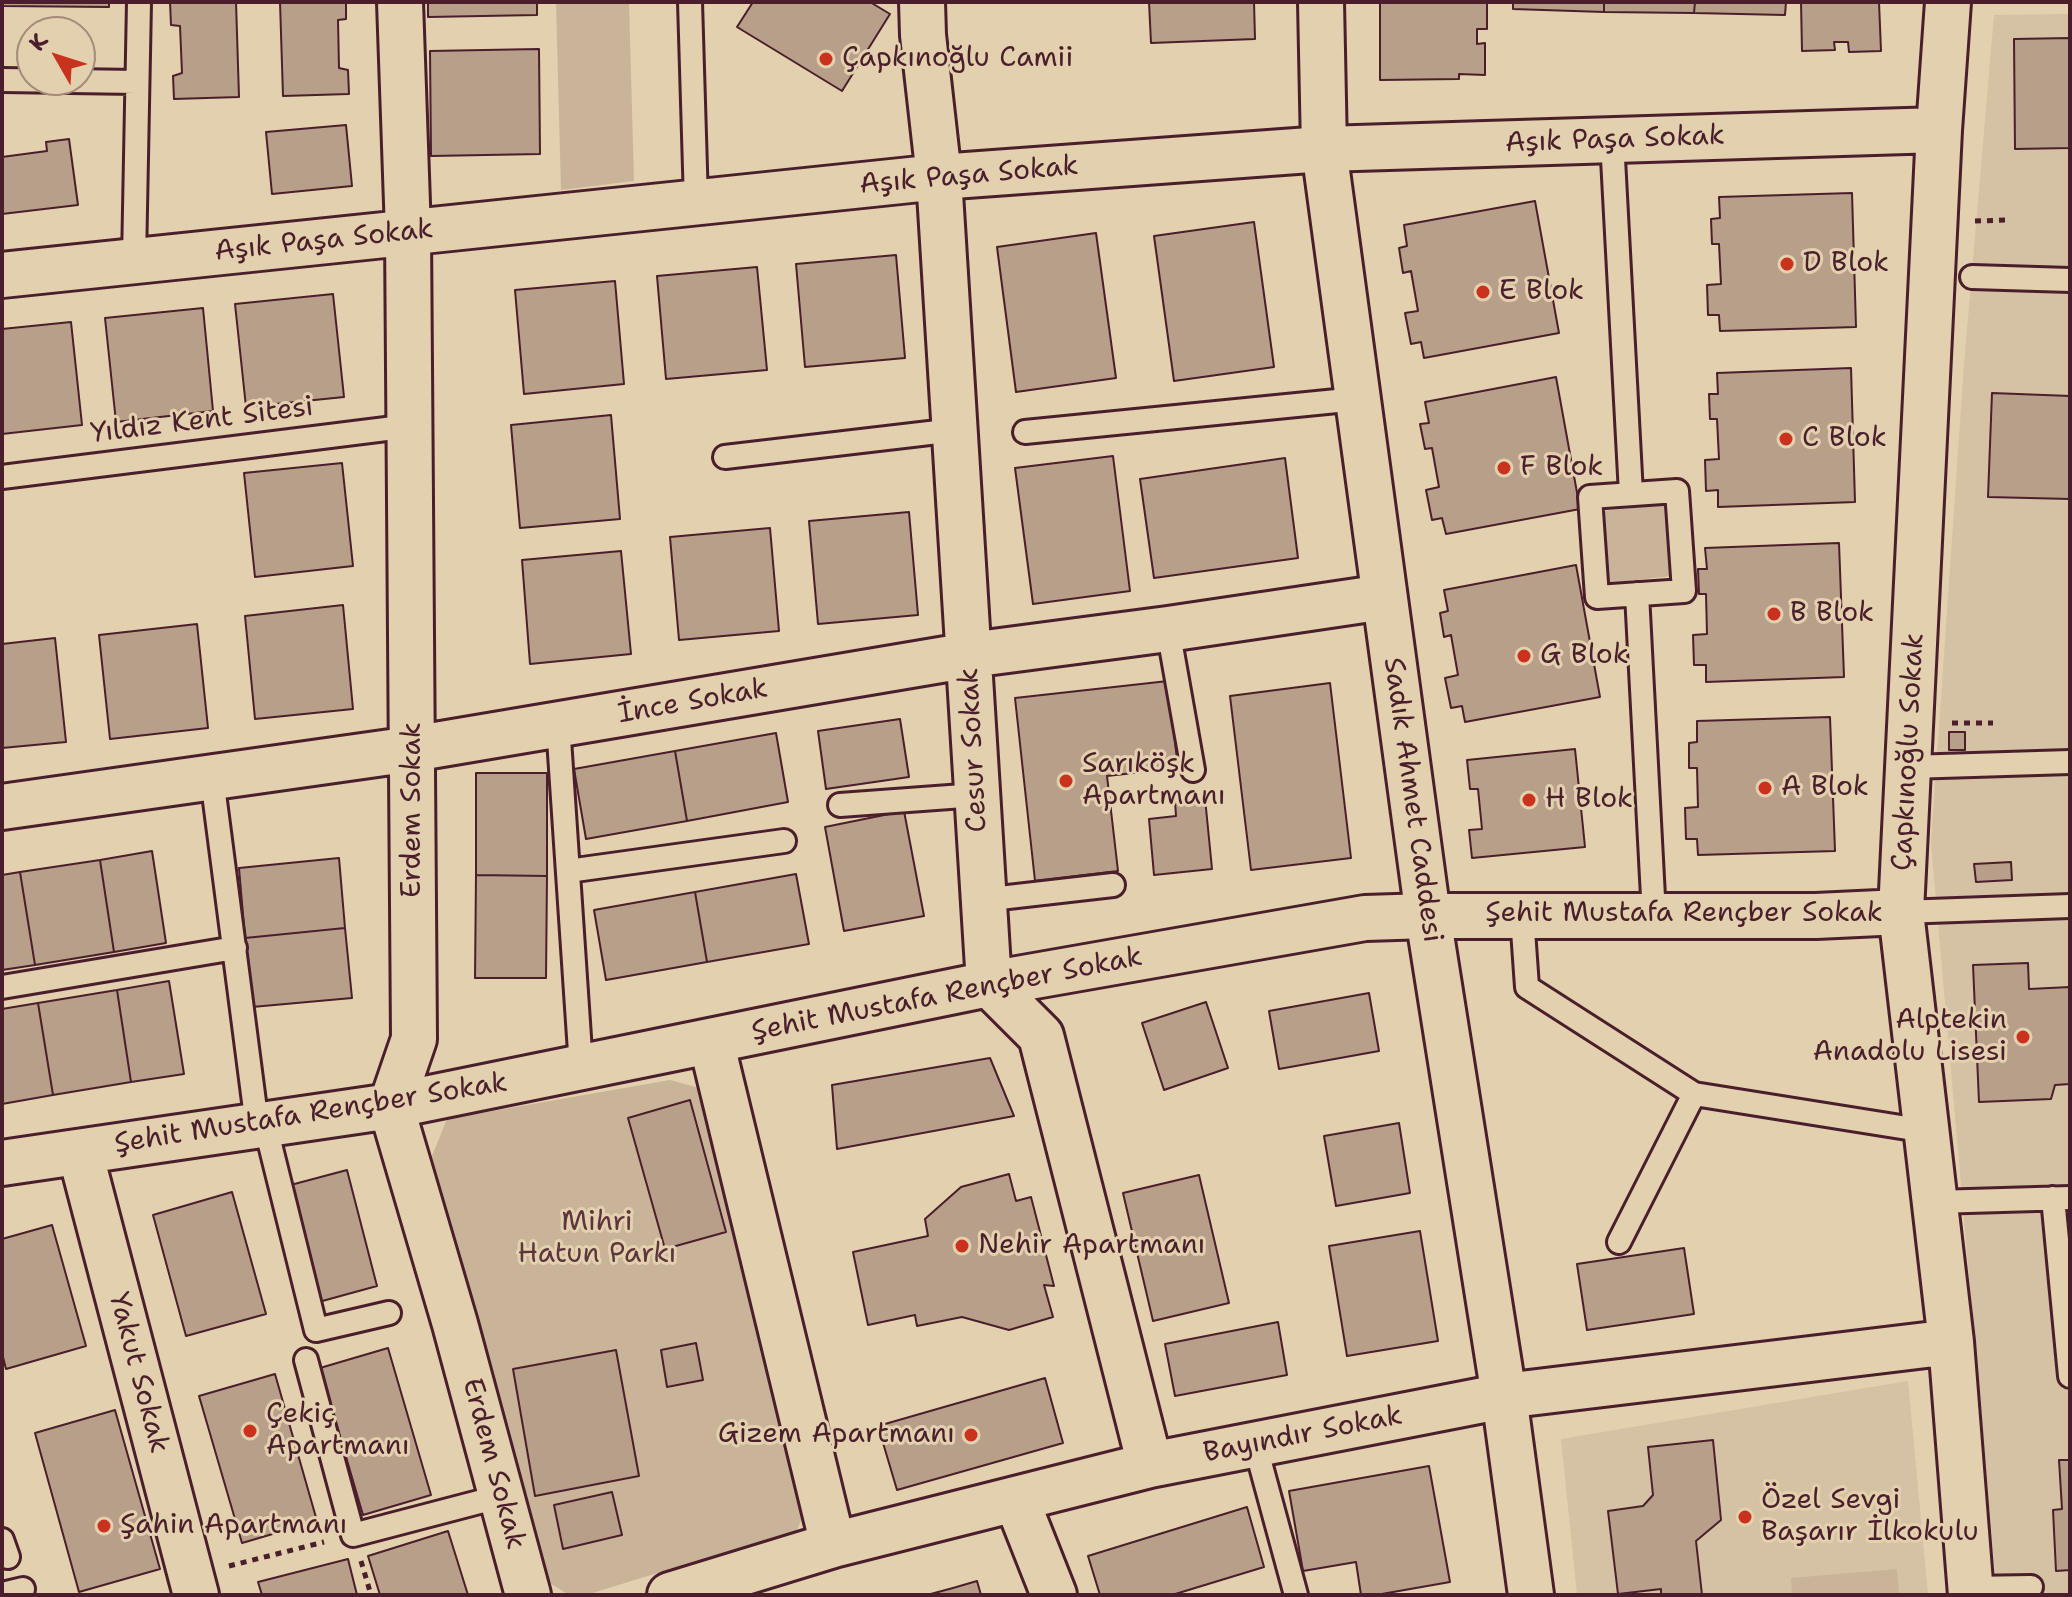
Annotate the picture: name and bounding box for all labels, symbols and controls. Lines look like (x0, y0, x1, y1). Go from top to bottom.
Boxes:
north arrow (16, 16, 96, 96)
text: K (23, 27, 55, 57)
place label: Çapkınoğlu Camii (842, 42, 1073, 76)
marker: Çapkınoğlu Camii (817, 50, 835, 68)
street label: Aşık Paşa Sokak (1505, 119, 1725, 161)
street label: Aşık Paşa Sokak (858, 150, 1080, 202)
street label: Aşık Paşa Sokak (213, 213, 435, 269)
place label: D Blok (1803, 247, 1889, 281)
marker: D Blok (1778, 255, 1796, 273)
place label: E Blok (1499, 275, 1584, 309)
marker: E Blok (1474, 283, 1492, 301)
street label: Yıldız Kent Sitesi (89, 391, 315, 451)
place label: C Blok (1802, 422, 1887, 456)
marker: C Blok (1777, 430, 1795, 448)
place label: F Blok (1520, 451, 1603, 485)
marker: F Blok (1495, 459, 1513, 477)
place label: B Blok (1790, 597, 1874, 631)
marker: B Blok (1765, 605, 1783, 623)
street label: Çapkınoğlu Sokak (1886, 632, 1932, 872)
place label: G Blok (1540, 639, 1629, 673)
marker: G Blok (1515, 647, 1533, 665)
street label: Sadık Ahmet Caddesi (1375, 655, 1449, 945)
street label: Cesur Sokak (953, 667, 995, 833)
street label: İnce Sokak (616, 672, 770, 732)
street label: Erdem Sokak (396, 722, 430, 898)
place label: Sarıköşk Apartmanı (1082, 748, 1226, 814)
place label: A Blok (1781, 771, 1869, 805)
marker: Sarıköşk Apartmanı (1057, 772, 1075, 790)
marker: A Blok (1756, 779, 1774, 797)
place label: H Blok (1545, 783, 1633, 817)
marker: H Blok (1520, 791, 1538, 809)
street label: Şehit Mustafa Rençber Sokak (1485, 897, 1883, 931)
street label: Şehit Mustafa Rençber Sokak (749, 941, 1145, 1049)
place label: Alptekin Anadolu Lisesi (1813, 1004, 2007, 1070)
marker: Alptekin Anadolu Lisesi (2014, 1028, 2032, 1046)
street label: Şehit Mustafa Rençber Sokak (112, 1066, 510, 1162)
park label: Mihri Hatun Parkı (518, 1206, 676, 1272)
place label: Nehir Apartmanı (978, 1229, 1206, 1263)
marker: Nehir Apartmanı (953, 1237, 971, 1255)
street label: Yakut Sokak (100, 1289, 176, 1457)
street label: Erdem Sokak (454, 1375, 532, 1553)
place label: Çekiç Apartmanı (266, 1398, 410, 1464)
street label: Bayındır Sokak (1201, 1399, 1405, 1471)
place label: Gizem Apartmanı (718, 1418, 955, 1452)
marker: Çekiç Apartmanı (241, 1422, 259, 1440)
marker: Gizem Apartmanı (962, 1426, 980, 1444)
place label: Özel Sevgi Başarır İlkokulu (1761, 1484, 1979, 1550)
marker: Özel Sevgi Başarır İlkokulu (1736, 1508, 1754, 1526)
place label: Şahin Apartmanı (120, 1509, 347, 1543)
marker: Şahin Apartmanı (95, 1517, 113, 1535)

